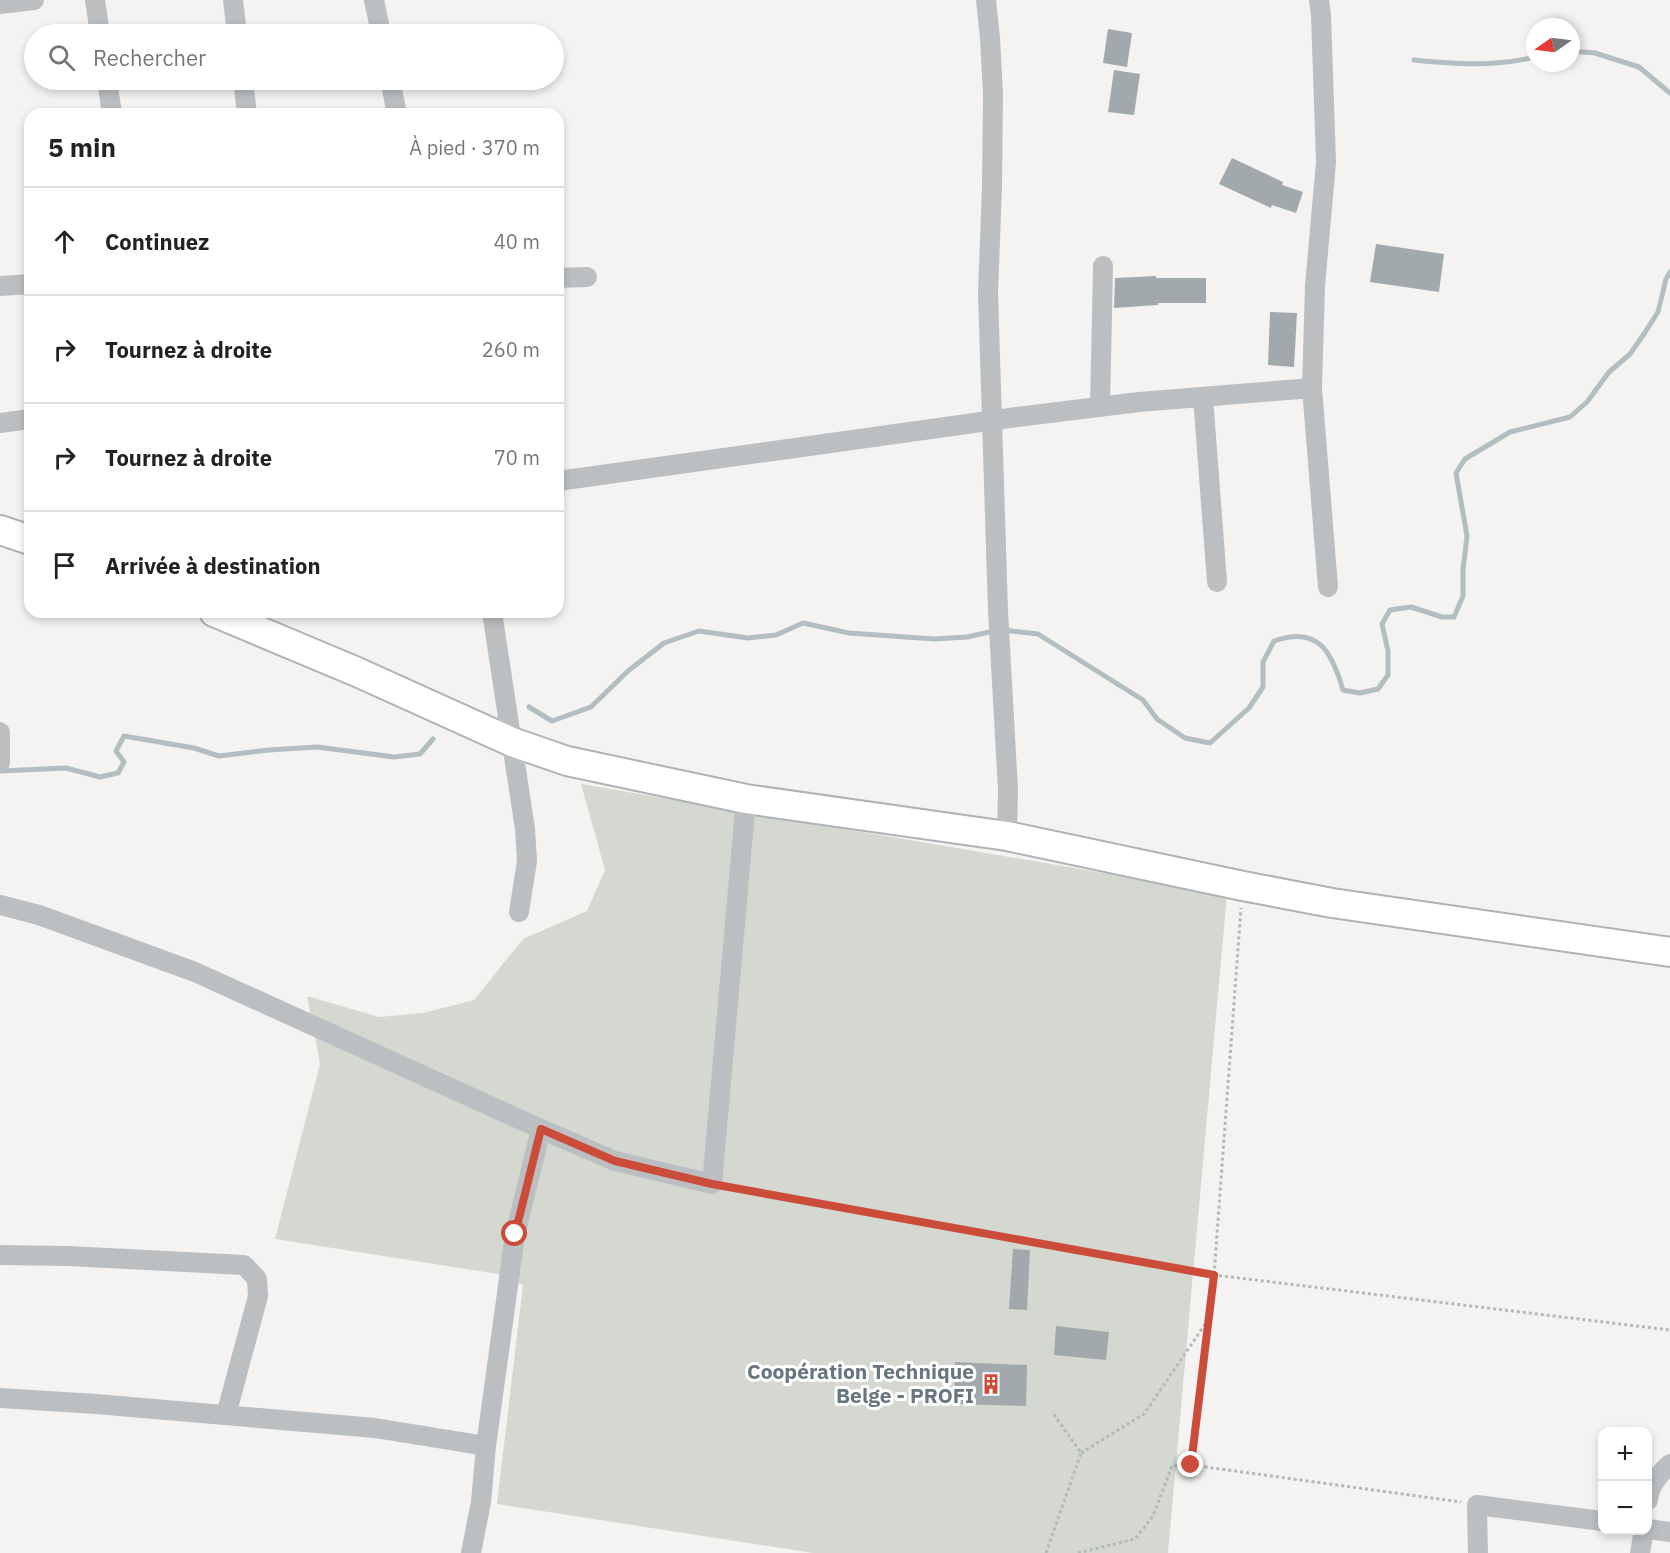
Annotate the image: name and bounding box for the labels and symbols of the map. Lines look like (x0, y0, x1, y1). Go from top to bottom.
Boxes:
north arrow (1526, 18, 1580, 72)
route start (501, 1220, 527, 1246)
place label: Coopération Technique Belge - PROFI (747, 1357, 974, 1409)
building icon: Coopération Technique Belge - PROFI (979, 1372, 1003, 1396)
route end (1177, 1451, 1203, 1477)

